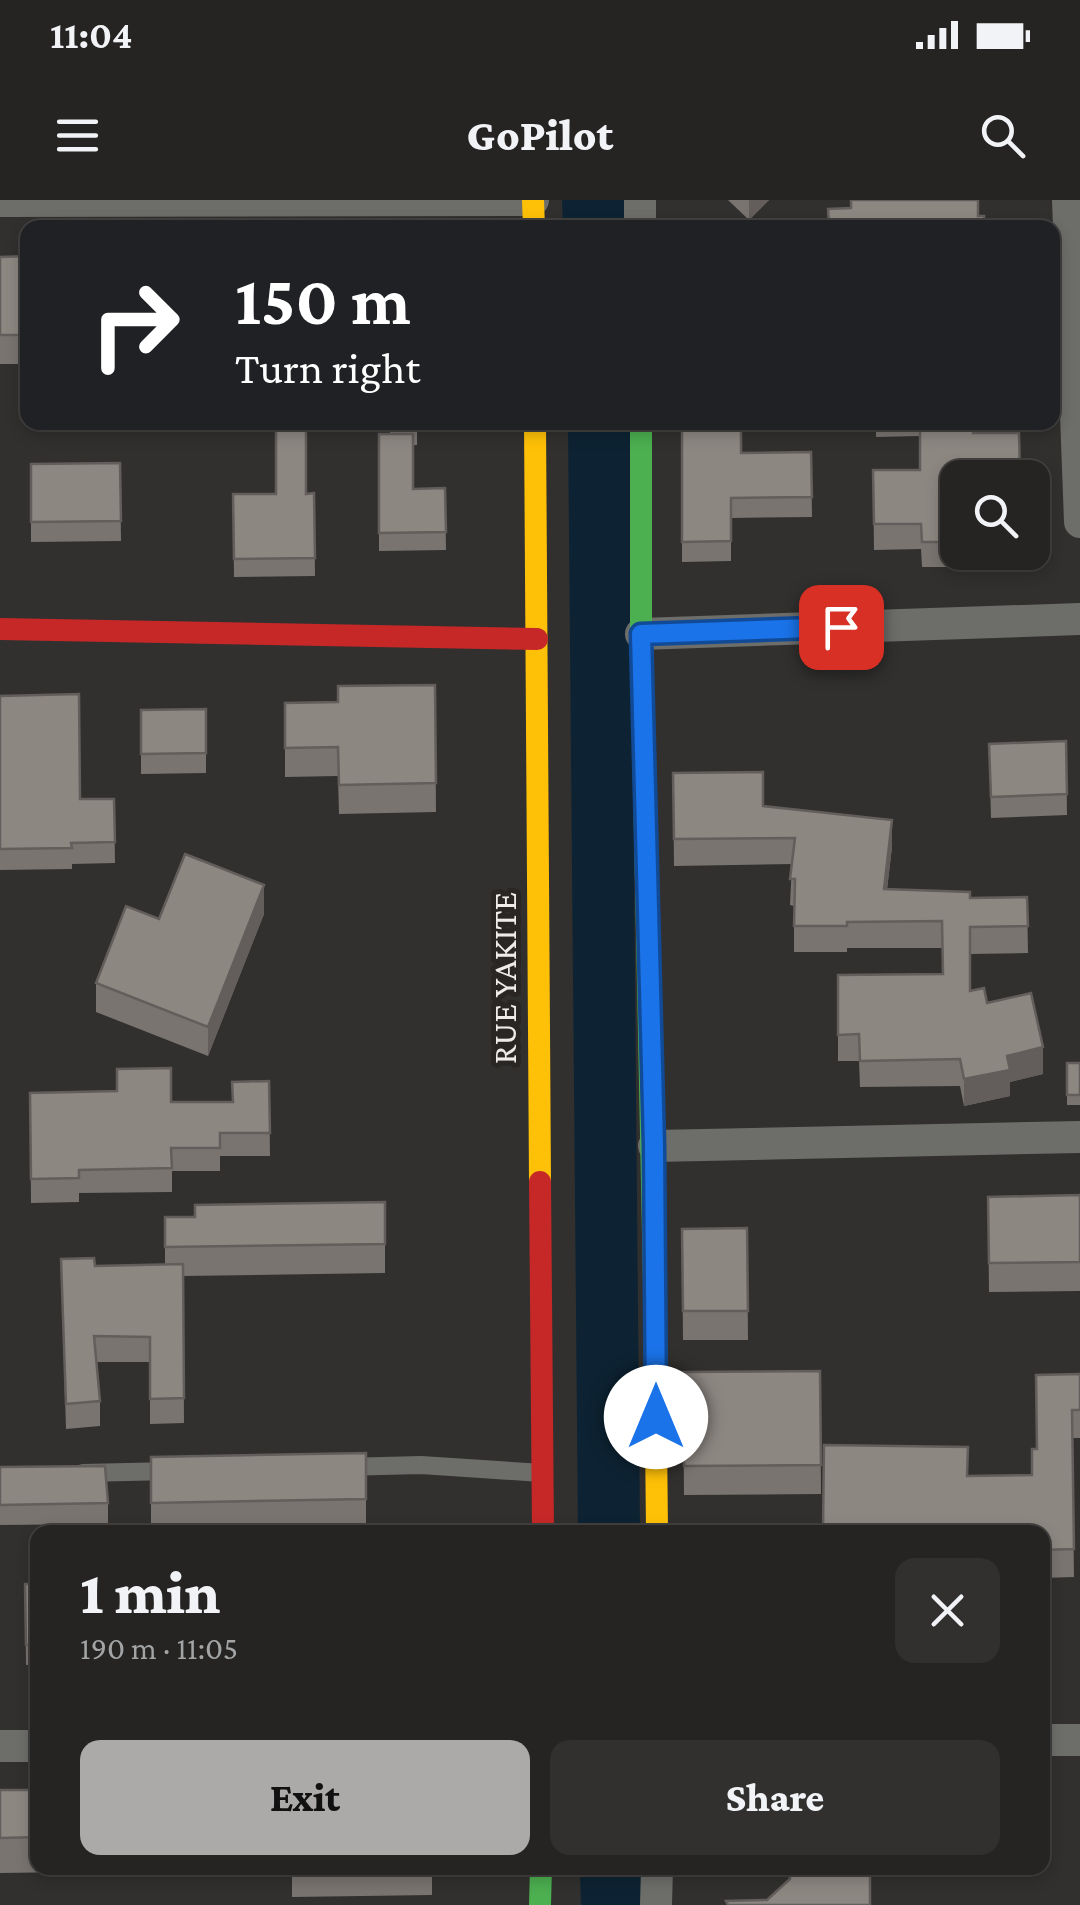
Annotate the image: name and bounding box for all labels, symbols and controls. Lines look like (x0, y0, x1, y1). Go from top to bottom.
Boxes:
text: 11:04 (50, 14, 133, 56)
icon: menu (50, 108, 105, 163)
icon: search (975, 108, 1030, 163)
text: GoPilot (467, 110, 613, 160)
icon: right (70, 260, 200, 390)
text: 150 m (235, 261, 411, 339)
text: Turn right (235, 343, 420, 393)
map controls (940, 460, 1050, 570)
button: search (940, 460, 1050, 570)
pin (799, 585, 884, 670)
icon: arrive (814, 600, 869, 655)
street label: RUE YAKITE (485, 892, 524, 1064)
position arrow (604, 1365, 708, 1469)
button: close (895, 1558, 1000, 1663)
text: 1 min (80, 1559, 220, 1626)
text: 190 m · 11:05 (80, 1630, 238, 1666)
button: Exit (80, 1740, 530, 1855)
button: Share (550, 1740, 1000, 1855)

